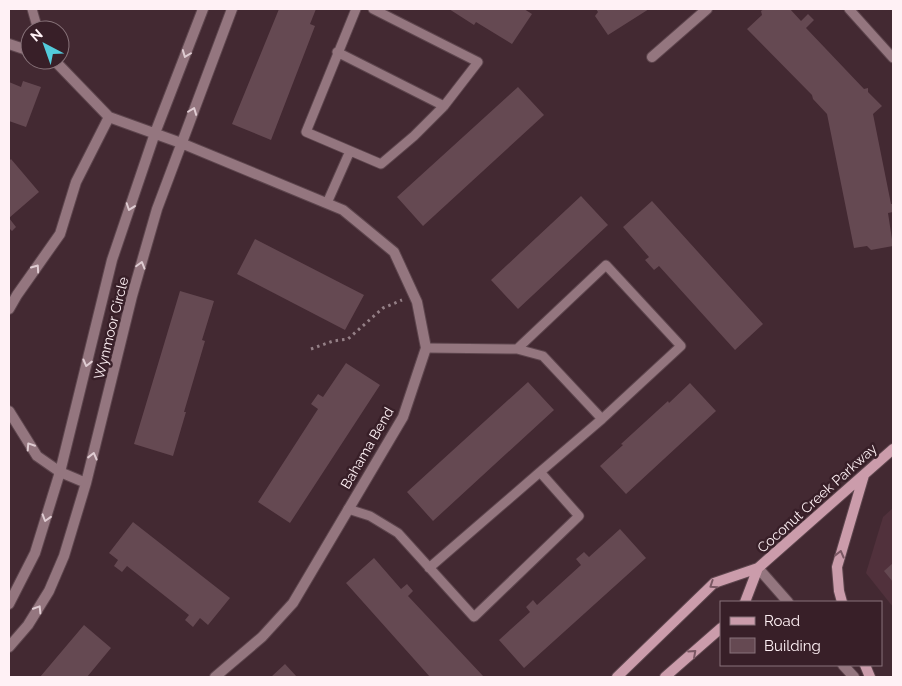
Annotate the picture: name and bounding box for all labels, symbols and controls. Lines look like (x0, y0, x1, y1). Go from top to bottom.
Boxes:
north arrow (20, 20, 70, 70)
text: N (27, 26, 46, 45)
one-way arrow (182, 50, 192, 58)
one-way arrow (187, 107, 197, 116)
one-way arrow (126, 202, 136, 211)
one-way arrow (136, 261, 146, 270)
one-way arrow (30, 264, 39, 274)
street label: Wynmoor Circle (91, 275, 131, 381)
one-way arrow (82, 359, 93, 368)
street label: Bahama Bend (337, 404, 397, 492)
street label: Coconut Creek Parkway (754, 440, 880, 556)
one-way arrow (27, 442, 36, 451)
one-way arrow (87, 453, 97, 461)
one-way arrow (41, 514, 51, 522)
one-way arrow (834, 550, 845, 559)
one-way arrow (709, 579, 718, 589)
legend (720, 601, 882, 666)
one-way arrow (32, 605, 42, 614)
text: Road (764, 612, 800, 630)
text: Building (764, 637, 821, 655)
one-way arrow (687, 649, 696, 658)

